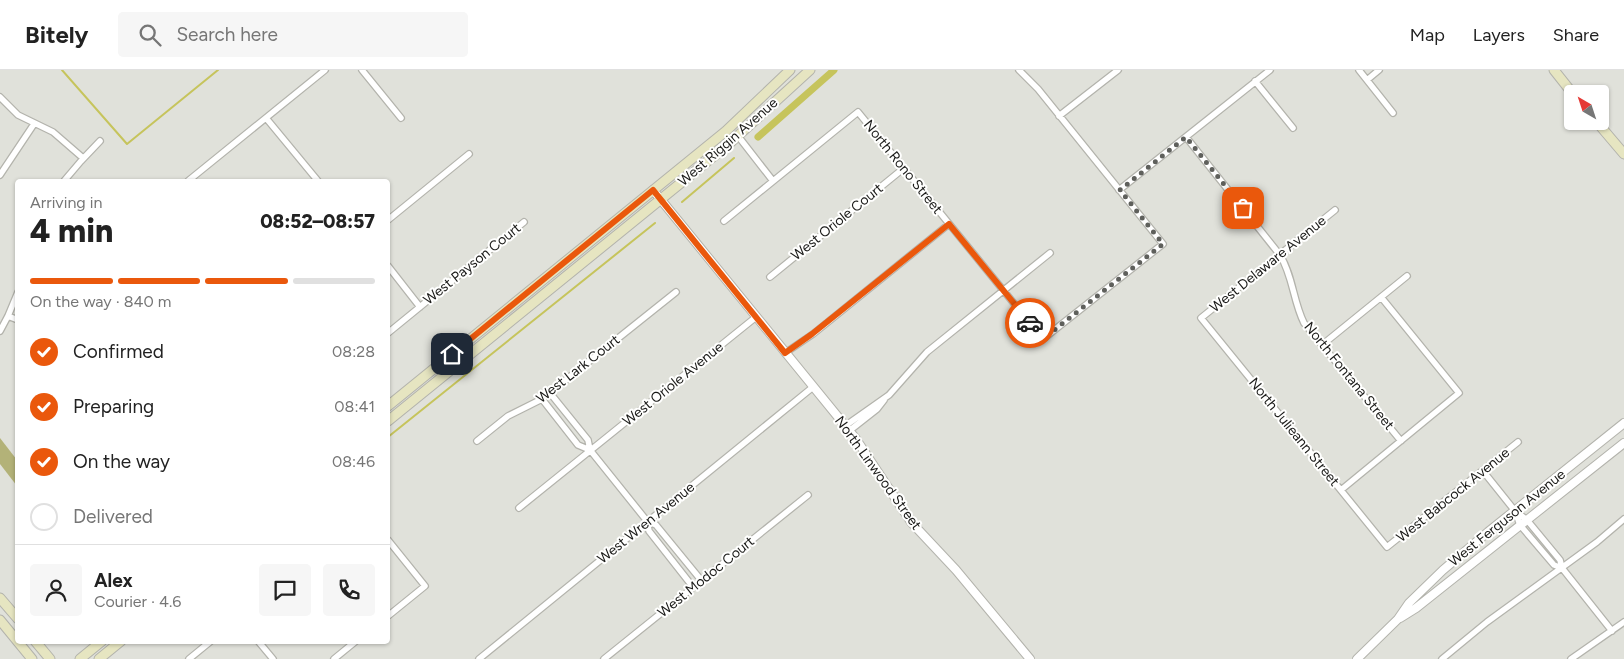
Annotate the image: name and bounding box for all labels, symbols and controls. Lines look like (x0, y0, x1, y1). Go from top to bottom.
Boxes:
search box (118, 12, 468, 57)
text: Bitely (25, 20, 88, 49)
icon: search (136, 21, 164, 49)
text: Search here (176, 23, 278, 46)
text: Map (1410, 24, 1445, 46)
text: Layers (1473, 24, 1525, 46)
text: Share (1553, 24, 1599, 46)
north arrow (1564, 85, 1609, 130)
map controls (1564, 85, 1609, 130)
street label: West Riggin Avenue (675, 94, 781, 190)
street label: North Rono Street (860, 117, 946, 217)
street label: West Oriole Court (788, 180, 886, 264)
pin (1222, 187, 1264, 229)
text: Arriving in (30, 193, 102, 212)
icon: bag (1229, 194, 1257, 222)
text: 08:52–08:57 (260, 210, 375, 233)
text: 4 min (30, 212, 113, 250)
street label: West Delaware Avenue (1207, 212, 1330, 316)
street label: West Payson Court (420, 220, 524, 308)
text: On the way · 840 m (30, 292, 171, 311)
courier (1005, 298, 1055, 348)
icon: car (1016, 309, 1044, 337)
street label: North Fontana Street (1300, 319, 1398, 433)
street label: West Lark Court (533, 331, 623, 407)
pin (431, 333, 473, 375)
icon: check (30, 338, 58, 366)
street label: West Oriole Avenue (619, 338, 727, 430)
text: Confirmed (73, 340, 164, 363)
icon: home (438, 340, 466, 368)
text: 08:28 (332, 342, 375, 361)
street label: North Julieann Street (1245, 374, 1343, 490)
icon: check (30, 393, 58, 421)
text: Preparing (73, 395, 154, 418)
text: 08:41 (334, 397, 375, 416)
street label: North Linwood Street (831, 413, 925, 533)
street label: West Babcock Avenue (1393, 444, 1513, 546)
icon: check (30, 448, 58, 476)
text: On the way (73, 450, 170, 473)
text: 08:46 (332, 452, 375, 471)
street label: West Ferguson Avenue (1445, 466, 1569, 570)
street label: West Wren Avenue (594, 478, 698, 567)
text: Delivered (73, 505, 153, 528)
street label: West Modoc Court (654, 533, 758, 621)
button: person (30, 564, 82, 616)
button: chat (259, 564, 311, 616)
button: phone (323, 564, 375, 616)
text: Alex (94, 569, 133, 592)
text: Courier · 4.6 (94, 592, 181, 611)

